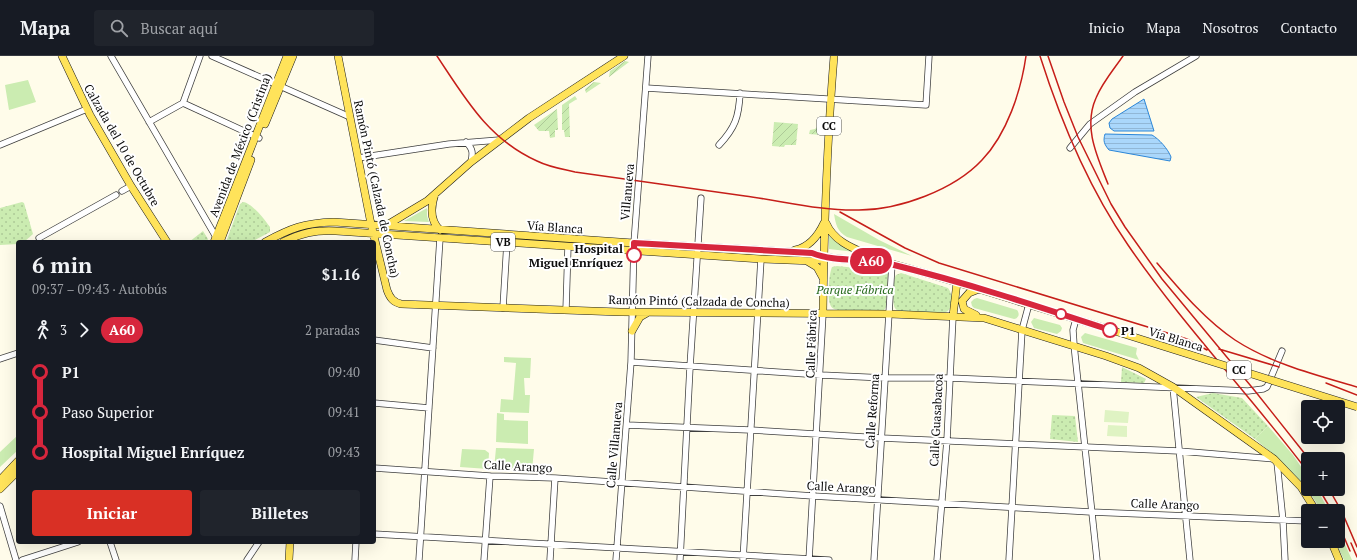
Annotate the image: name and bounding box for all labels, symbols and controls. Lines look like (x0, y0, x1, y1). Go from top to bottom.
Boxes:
search box (94, 10, 374, 46)
text: Mapa (20, 15, 70, 40)
icon: search (108, 17, 130, 39)
text: Buscar aquí (140, 18, 218, 38)
text: Inicio (1088, 18, 1124, 37)
text: Mapa (1146, 18, 1181, 37)
text: Nosotros (1203, 18, 1259, 37)
text: Contacto (1281, 18, 1337, 37)
street label: Avenida de México (Cristina) (206, 71, 274, 219)
street label: Calzada del 10 de Octubre (81, 81, 163, 209)
street label: Ramón Pintó (Calzada de Concha) (351, 99, 403, 279)
road number: CC (817, 117, 841, 135)
street label: Villanueva (617, 163, 637, 221)
street label: Vía Blanca (526, 218, 584, 236)
road number: VB (491, 233, 515, 251)
place label: Hospital Miguel Enríquez (529, 241, 623, 270)
marker: Hospital Miguel Enríquez (626, 247, 642, 263)
line badge: A60 (848, 248, 894, 274)
text: 6 min (32, 250, 92, 279)
text: A60 (858, 251, 884, 270)
text: $1.16 (322, 264, 360, 284)
text: 09:37 – 09:43 · Autobús (32, 280, 167, 298)
park label: Parque Fábrica (815, 282, 894, 297)
street label: Ramón Pintó (Calzada de Concha) (608, 292, 790, 310)
unlabelled marker (1055, 308, 1067, 320)
street label: Calle Fábrica (802, 309, 820, 379)
icon: walk (32, 319, 54, 341)
icon: forward (73, 319, 95, 341)
text: A60 (109, 320, 135, 339)
text: 3 (60, 321, 67, 339)
text: 2 paradas (305, 321, 360, 339)
marker: P1 (1102, 322, 1118, 338)
place label: P1 (1121, 323, 1135, 338)
street label: Vía Blanca (1147, 324, 1205, 354)
road number: CC (1227, 361, 1251, 379)
text: P1 (62, 362, 80, 382)
text: 09:40 (328, 363, 360, 381)
street label: Calle Reforma (862, 373, 882, 449)
street label: Calle Guasabacoa (926, 373, 946, 467)
map controls (1301, 400, 1345, 548)
button: locate (1301, 400, 1345, 444)
street label: Calle Villanueva (603, 401, 625, 489)
text: Paso Superior (62, 402, 154, 422)
text: 09:41 (328, 403, 360, 421)
text: Hospital Miguel Enríquez (62, 442, 245, 462)
text: 09:43 (328, 443, 360, 461)
button: + (1301, 452, 1345, 496)
street label: Calle Arango (483, 457, 553, 475)
street label: Calle Arango (806, 478, 876, 496)
button: Iniciar (32, 490, 192, 536)
button: Billetes (200, 490, 360, 536)
street label: Calle Arango (1130, 495, 1200, 513)
button: − (1301, 504, 1345, 548)

